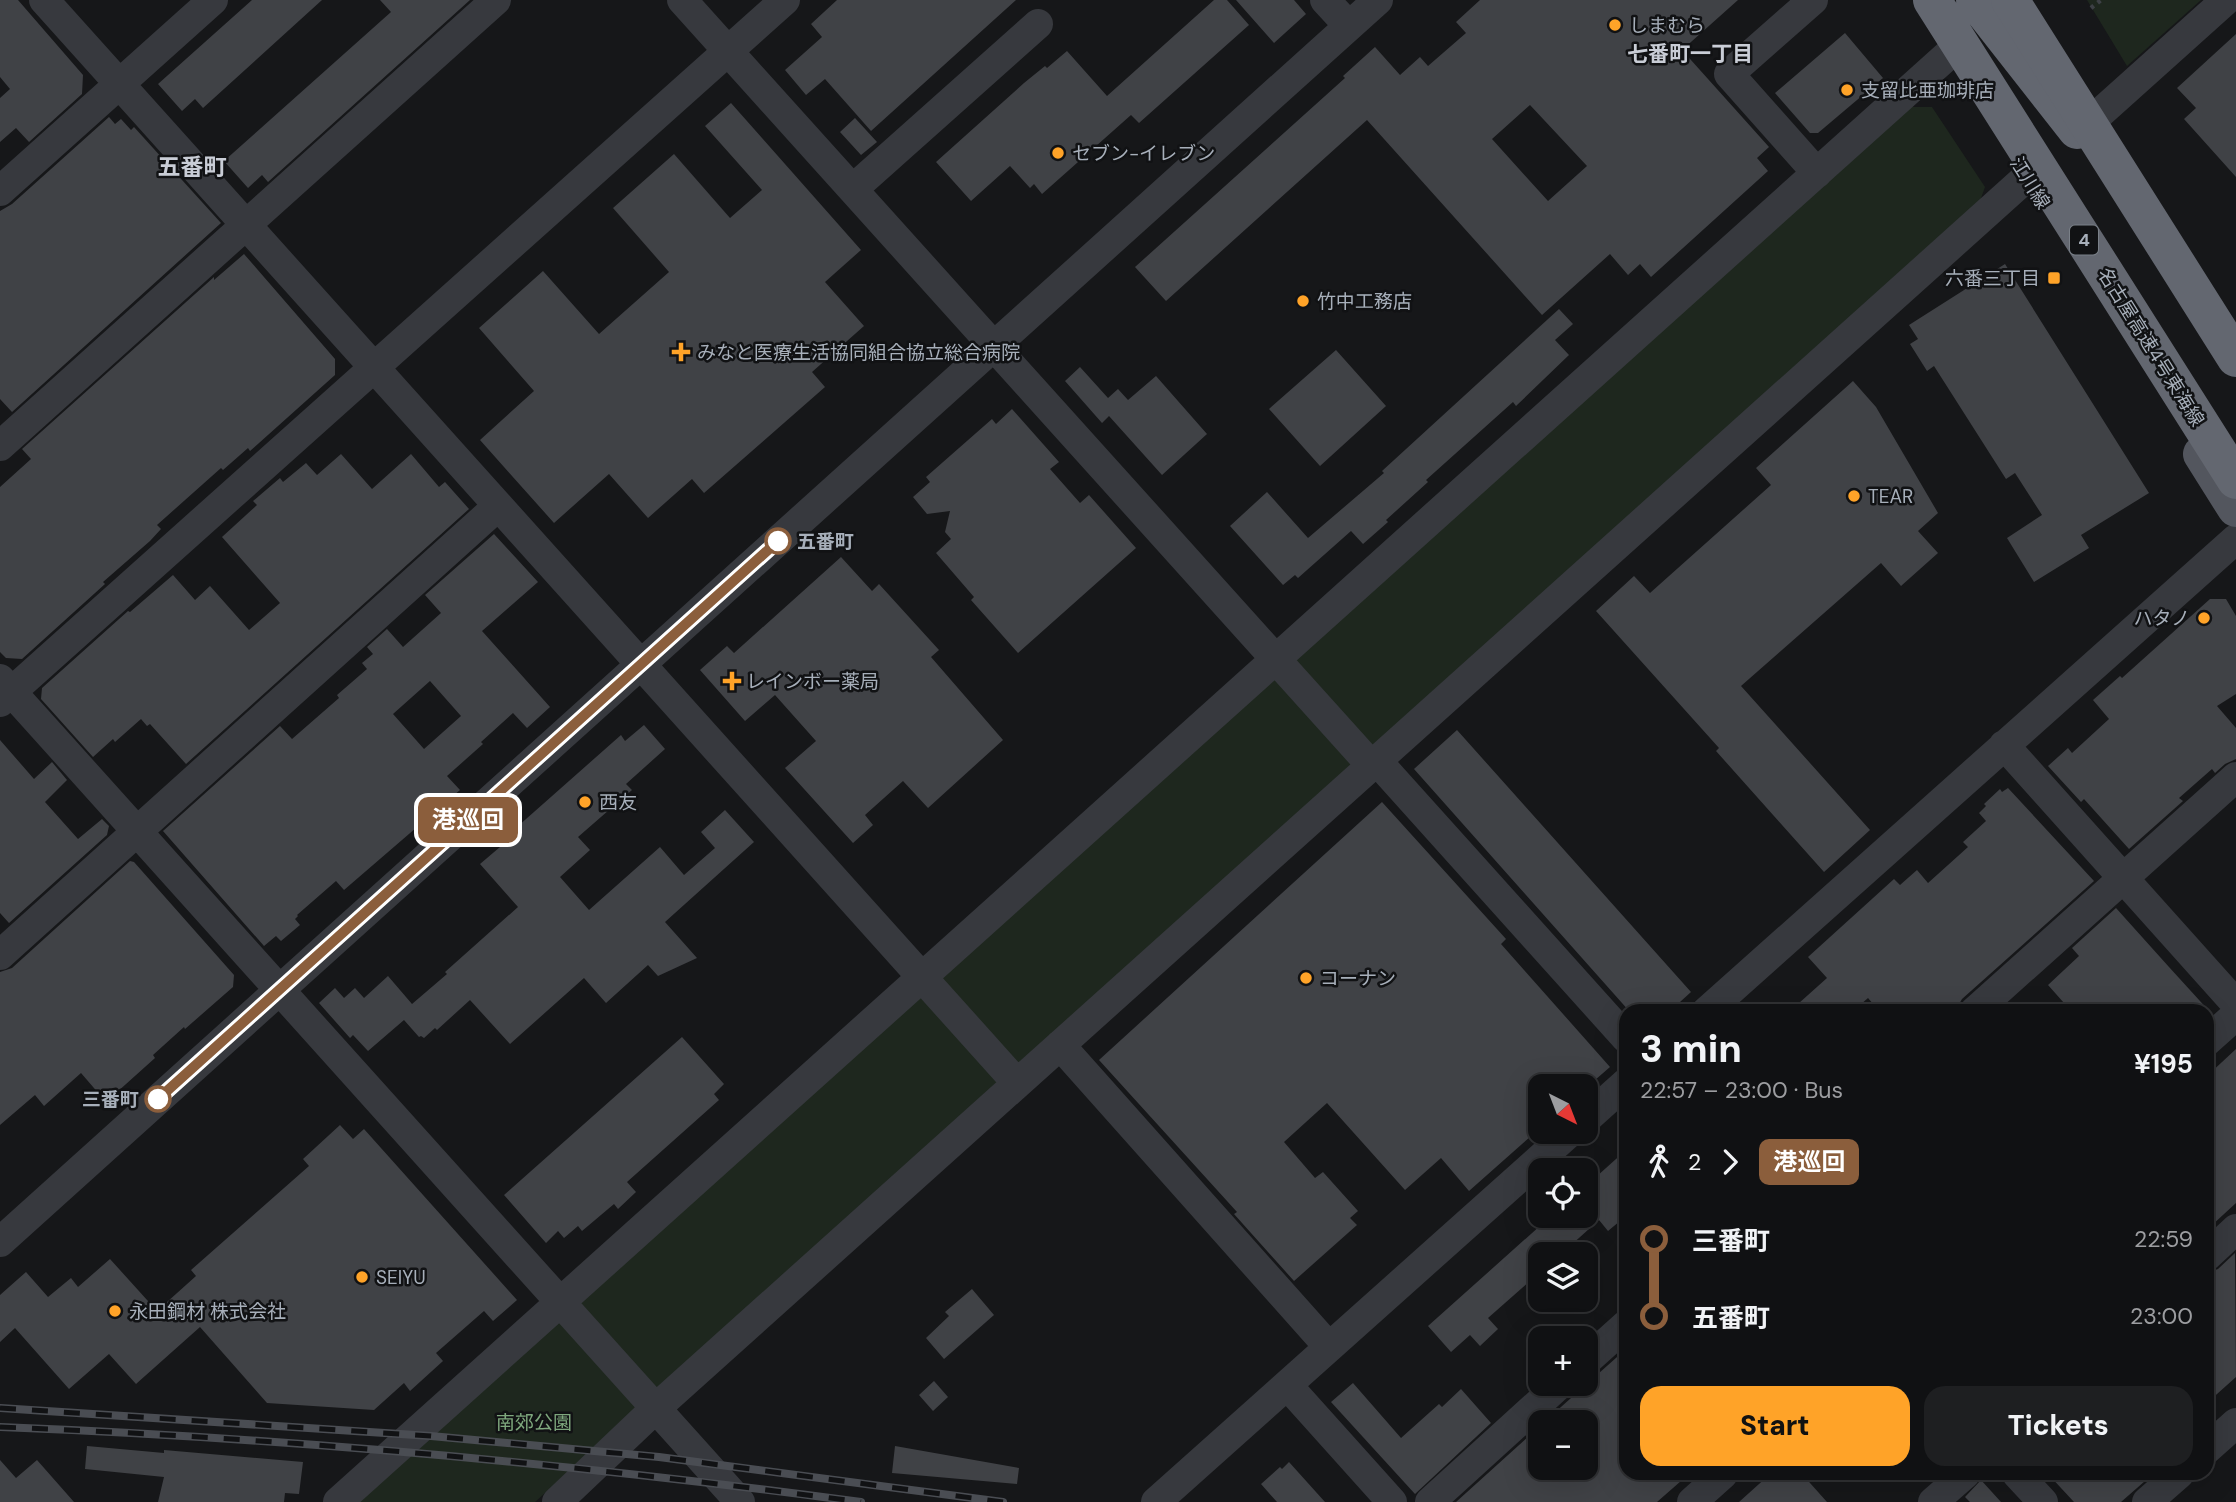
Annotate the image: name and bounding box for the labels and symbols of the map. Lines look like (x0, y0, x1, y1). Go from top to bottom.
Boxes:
place label: しまむら (1629, 13, 1705, 38)
marker: しまむら (1607, 17, 1623, 33)
district label: 七番町一丁目 (1627, 40, 1753, 68)
place label: 支留比亜珈琲店 (1861, 78, 1994, 103)
marker: 支留比亜珈琲店 (1839, 82, 1855, 98)
place label: セブン-イレブン (1072, 141, 1215, 166)
marker: セブン-イレブン (1050, 145, 1066, 161)
district label: 五番町 (158, 152, 227, 182)
street label: 江川線 (2004, 152, 2056, 214)
road number: 4 (2070, 226, 2098, 254)
street label: 名古屋高速4号東海線 (2092, 263, 2210, 431)
place label: 六番三丁目 (1945, 266, 2040, 291)
marker: 六番三丁目 (2046, 270, 2062, 286)
place label: 竹中工務店 (1317, 289, 1412, 314)
marker: 竹中工務店 (1295, 293, 1311, 309)
place label: みなと医療生活協同組合協立総合病院 (697, 340, 1020, 365)
marker: みなと医療生活協同組合協立総合病院 (671, 342, 691, 362)
place label: TEAR (1868, 484, 1913, 509)
marker: TEAR (1846, 488, 1862, 504)
marker: 五番町 (765, 528, 791, 554)
place label: 五番町 (797, 529, 854, 554)
place label: ハタノ (2134, 606, 2190, 631)
marker: ハタノ (2196, 610, 2212, 626)
place label: レインボー薬局 (746, 669, 879, 694)
marker: レインボー薬局 (724, 673, 740, 689)
place label: 西友 (599, 790, 637, 815)
marker: 西友 (577, 794, 593, 810)
line badge: 港巡回 (428, 797, 508, 843)
place label: コーナン (1320, 966, 1396, 991)
marker: コーナン (1298, 970, 1314, 986)
north arrow (1528, 1074, 1598, 1144)
marker: 三番町 (145, 1086, 171, 1112)
place label: 三番町 (82, 1087, 139, 1112)
place label: SEIYU (376, 1265, 426, 1290)
marker: SEIYU (354, 1269, 370, 1285)
place label: 永田鋼材 株式会社 (129, 1299, 286, 1324)
marker: 永田鋼材 株式会社 (107, 1303, 123, 1319)
park label: 南郊公園 (496, 1410, 572, 1435)

